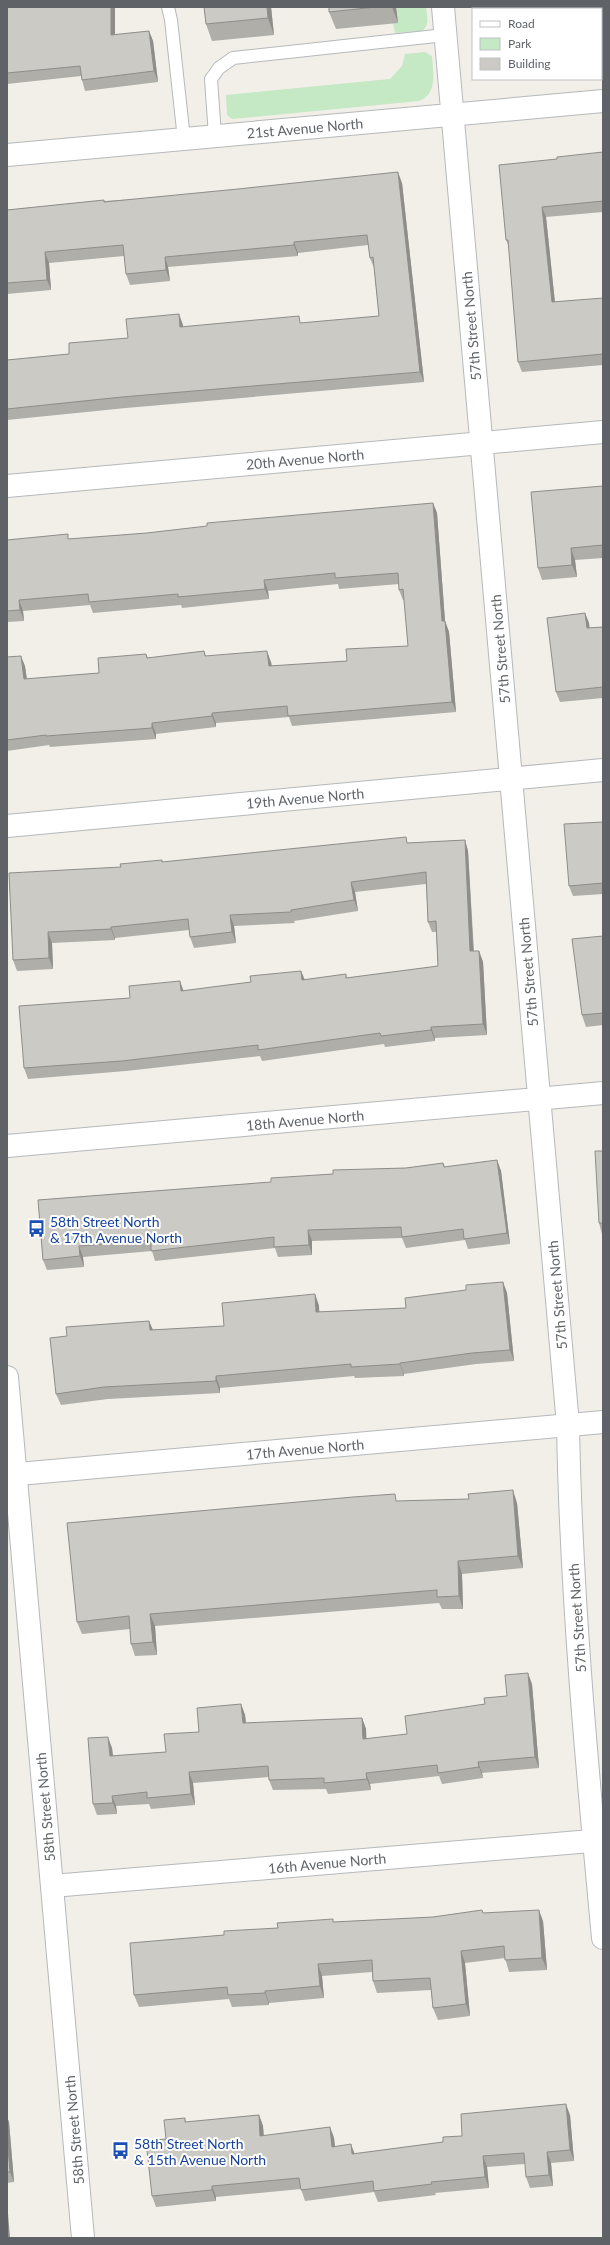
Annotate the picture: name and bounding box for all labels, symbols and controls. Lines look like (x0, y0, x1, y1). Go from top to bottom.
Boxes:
legend (472, 8, 602, 80)
text: Road (508, 16, 535, 31)
text: Park (508, 36, 532, 51)
text: Building (508, 56, 551, 71)
street label: 21st Avenue North (246, 114, 364, 142)
street label: 57th Street North (458, 271, 484, 381)
street label: 20th Avenue North (245, 445, 365, 473)
street label: 57th Street North (487, 594, 513, 704)
street label: 19th Avenue North (245, 784, 365, 812)
street label: 57th Street North (515, 917, 541, 1027)
street label: 18th Avenue North (245, 1106, 365, 1134)
place label: 58th Street North & 17th Avenue North (50, 1213, 182, 1246)
bus stop icon: 58th Street North & 17th Avenue North (27, 1219, 47, 1239)
street label: 57th Street North (544, 1240, 570, 1350)
street label: 17th Avenue North (245, 1435, 365, 1463)
street label: 57th Street North (565, 1563, 589, 1673)
street label: 58th Street North (32, 1752, 58, 1862)
street label: 16th Avenue North (267, 1849, 387, 1877)
street label: 58th Street North (61, 2075, 87, 2185)
place label: 58th Street North & 15th Avenue North (134, 2135, 266, 2168)
bus stop icon: 58th Street North & 15th Avenue North (111, 2141, 131, 2161)

